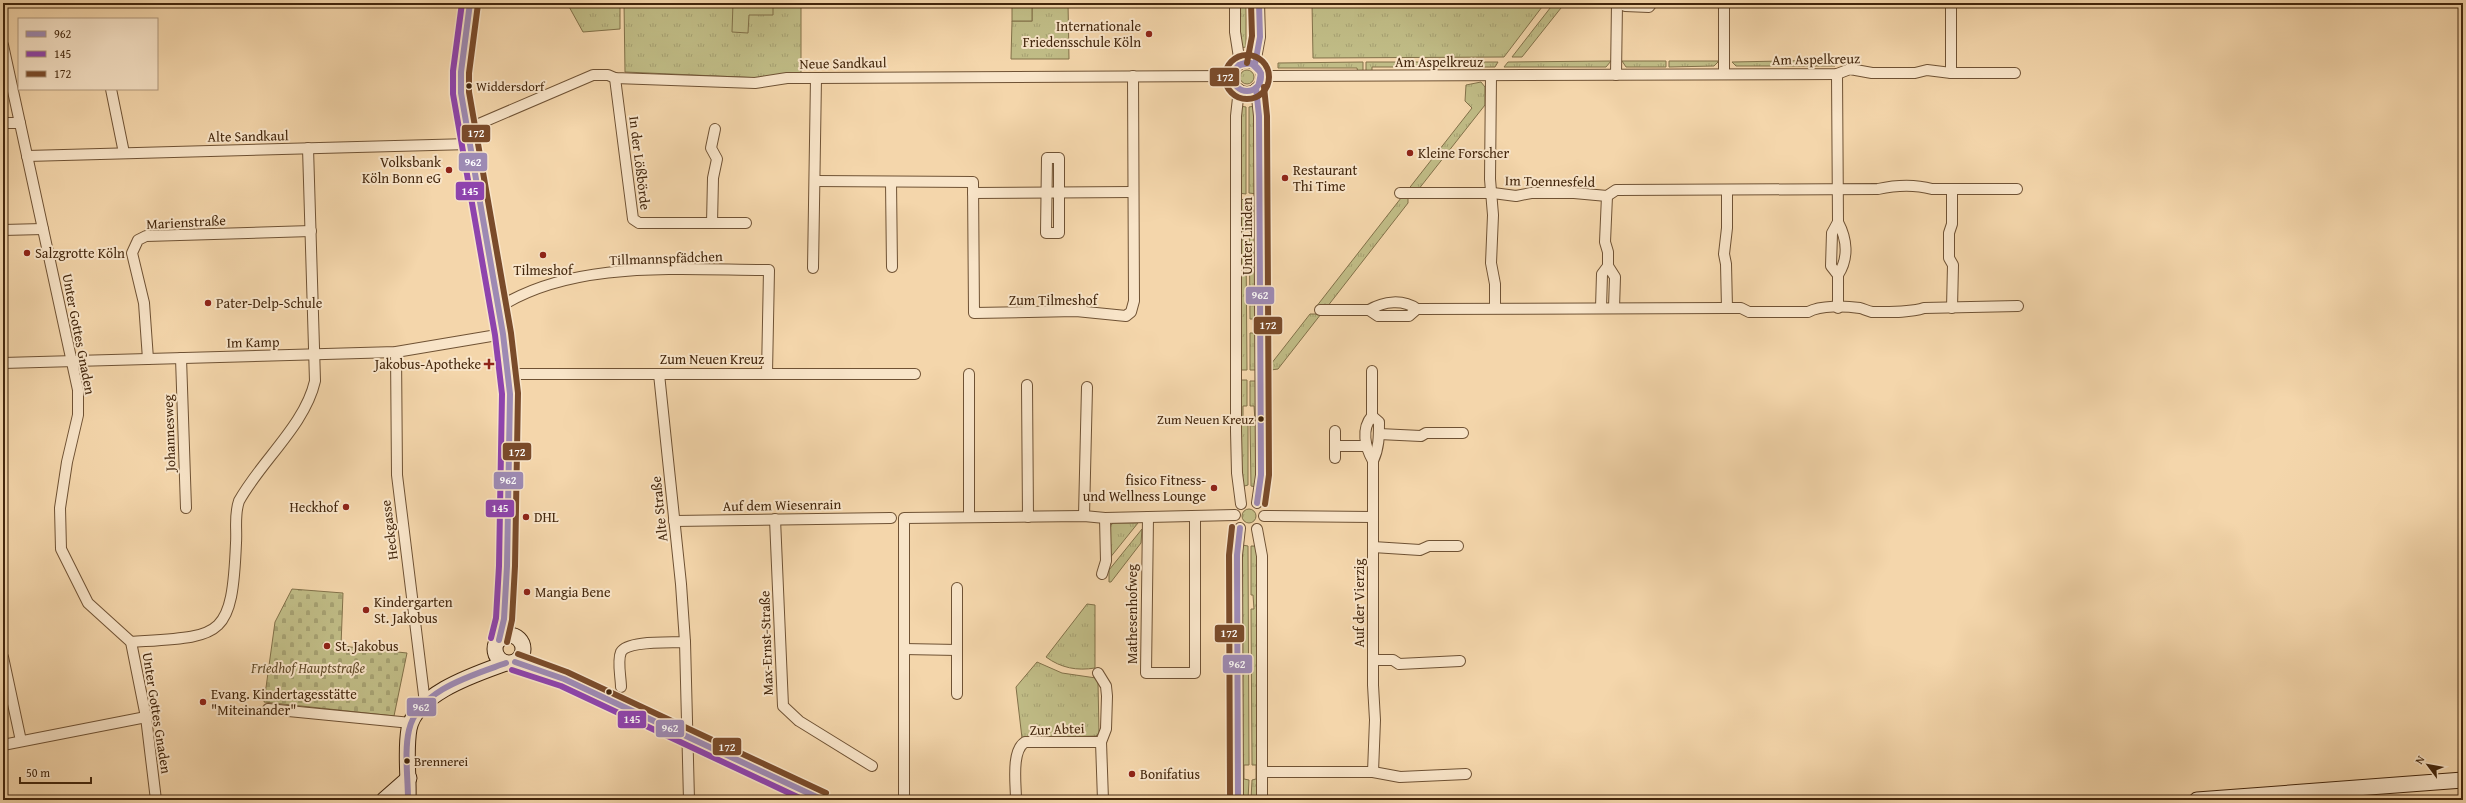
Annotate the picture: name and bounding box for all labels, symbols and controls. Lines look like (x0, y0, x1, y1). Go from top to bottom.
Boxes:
place label: Internationale Friedensschule Köln (1023, 16, 1141, 52)
legend (18, 18, 158, 90)
text: 962 (54, 25, 72, 42)
marker: Internationale Friedensschule Köln (1144, 29, 1154, 39)
text: 145 (54, 45, 72, 62)
street label: Am Aspelkreuz (1772, 48, 1860, 70)
street label: Neue Sandkaul (799, 52, 887, 74)
street label: Am Aspelkreuz (1395, 52, 1483, 72)
text: 172 (54, 65, 72, 82)
line badge: 172 (1209, 67, 1240, 87)
text: 172 (1216, 69, 1234, 85)
place label: Widdersdorf (476, 77, 546, 96)
marker: Widdersdorf (464, 81, 474, 91)
street label: In der Lößbörde (624, 115, 656, 211)
line badge: 172 (461, 124, 491, 143)
street label: Alte Sandkaul (207, 125, 289, 147)
text: 172 (467, 125, 485, 141)
place label: Kleine Forscher (1418, 143, 1509, 163)
marker: Kleine Forscher (1405, 148, 1415, 158)
place label: Volksbank Köln Bonn eG (362, 152, 442, 188)
line badge: 962 (458, 152, 488, 172)
text: 962 (464, 154, 482, 170)
place label: Restaurant Thi Time (1293, 160, 1357, 196)
marker: Volksbank Köln Bonn eG (444, 165, 454, 175)
street label: Im Toennesfeld (1505, 170, 1596, 192)
marker: Restaurant Thi Time (1280, 173, 1290, 183)
line badge: 145 (455, 181, 485, 201)
text: 145 (461, 183, 479, 199)
street label: Unter Linden (1237, 197, 1257, 275)
street label: Marienstraße (146, 210, 227, 234)
place label: Salzgrotte Köln (35, 243, 125, 263)
street label: Tillmannspfädchen (609, 246, 723, 270)
marker: Salzgrotte Köln (22, 248, 32, 258)
marker: Tilmeshof (538, 250, 548, 260)
place label: Tilmeshof (514, 260, 574, 280)
street label: Unter Gottes Gnaden (57, 272, 101, 396)
line badge: 962 (1245, 286, 1275, 305)
text: 962 (1251, 287, 1269, 303)
street label: Zum Tilmeshof (1009, 290, 1099, 310)
place label: Pater-Delp-Schule (216, 293, 323, 313)
marker: Pater-Delp-Schule (203, 298, 213, 308)
line badge: 172 (1253, 316, 1283, 335)
text: 172 (1259, 317, 1277, 333)
street label: Im Kamp (226, 332, 280, 352)
street label: Zum Neuen Kreuz (660, 349, 764, 369)
place label: Jakobus-Apotheke (373, 354, 481, 374)
marker: Jakobus-Apotheke (484, 359, 494, 369)
street label: Johannesweg (158, 394, 180, 474)
place label: Zum Neuen Kreuz (1157, 410, 1254, 429)
marker: Zum Neuen Kreuz (1256, 414, 1266, 424)
line badge: 172 (502, 442, 532, 461)
text: 172 (508, 444, 526, 460)
place label: fisico Fitness- und Wellness Lounge (1083, 470, 1206, 506)
line badge: 962 (493, 471, 524, 490)
text: 962 (499, 472, 517, 488)
street label: Alte Straße (646, 475, 672, 543)
marker: fisico Fitness- und Wellness Lounge (1209, 483, 1219, 493)
street label: Auf dem Wiesenrain (723, 494, 842, 516)
place label: Heckhof (290, 497, 340, 517)
street label: Heckgasse (375, 498, 403, 561)
line badge: 145 (485, 499, 515, 518)
text: 145 (491, 500, 509, 516)
marker: Heckhof (341, 502, 351, 512)
place label: DHL (534, 507, 559, 527)
marker: DHL (521, 512, 531, 522)
street label: Auf der Vierzig (1349, 558, 1369, 648)
street label: Mathesenhofweg (1122, 564, 1142, 664)
place label: Mangia Bene (535, 582, 611, 602)
marker: Mangia Bene (522, 587, 532, 597)
street label: Max-Ernst-Straße (754, 590, 778, 696)
place label: Kindergarten St. Jakobus (374, 592, 453, 628)
marker: Kindergarten St. Jakobus (361, 605, 371, 615)
line badge: 172 (1214, 624, 1245, 643)
text: 172 (1220, 625, 1238, 641)
place label: St. Jakobus (335, 636, 399, 656)
marker: St. Jakobus (322, 641, 332, 651)
street label: Unter Gottes Gnaden (138, 651, 176, 775)
line badge: 962 (1222, 654, 1253, 674)
text: 962 (1228, 656, 1246, 672)
park label: Friedhof Hauptstraße (250, 658, 365, 678)
place label: Evang. Kindertagesstätte "Miteinander" (211, 684, 357, 720)
unlabelled marker (604, 687, 614, 697)
marker: Evang. Kindertagesstätte "Miteinander" (198, 697, 208, 707)
line badge: 962 (406, 697, 437, 717)
text: 962 (412, 699, 430, 715)
line badge: 145 (617, 710, 647, 729)
text: 145 (623, 711, 641, 727)
street label: Zur Abtei (1029, 718, 1085, 740)
line badge: 962 (655, 719, 685, 738)
text: 962 (661, 720, 679, 736)
line badge: 172 (712, 737, 742, 756)
text: 172 (718, 739, 736, 755)
north arrow (2408, 745, 2448, 785)
place label: Brennerei (414, 752, 469, 771)
text: N (2411, 752, 2429, 767)
marker: Brennerei (402, 756, 412, 766)
scale bar (20, 759, 91, 785)
text: 50 m (26, 764, 50, 781)
place label: Bonifatius (1140, 764, 1200, 784)
marker: Bonifatius (1127, 769, 1137, 779)

